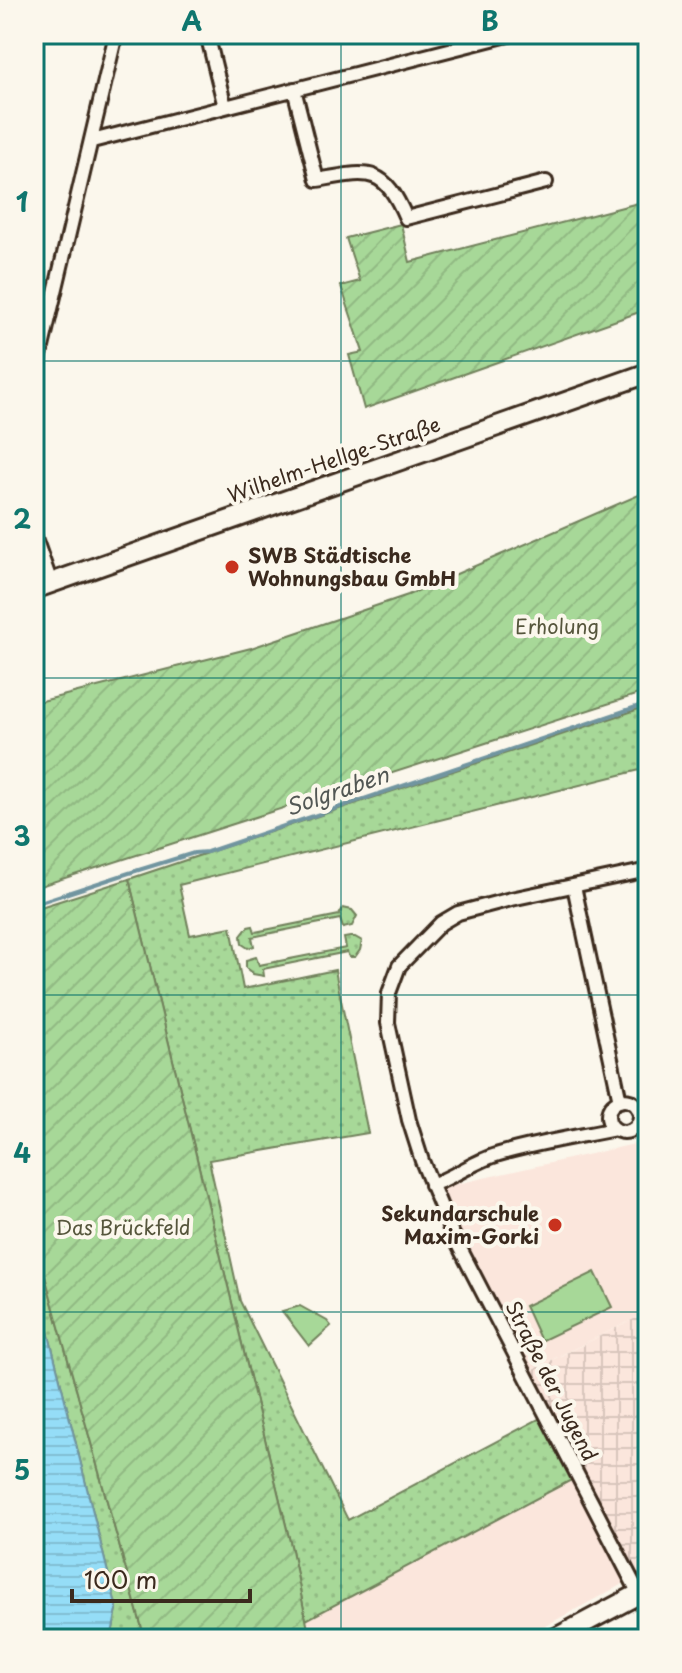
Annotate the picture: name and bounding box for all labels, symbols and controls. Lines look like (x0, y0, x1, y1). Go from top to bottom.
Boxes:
text: A (182, 1, 202, 40)
text: B (481, 1, 499, 40)
text: 1 (16, 182, 28, 221)
street label: Wilhelm-Hellge-Straße (223, 409, 444, 510)
text: 2 (13, 499, 31, 538)
place label: SWB Städtische Wohnungsbau GmbH (248, 540, 456, 593)
marker: SWB Städtische Wohnungsbau GmbH (223, 558, 241, 576)
park label: Erholung (515, 611, 599, 641)
water label: Solgraben (280, 756, 394, 823)
text: 3 (13, 816, 31, 855)
text: 4 (13, 1133, 31, 1172)
place label: Sekundarschule Maxim-Gorki (381, 1198, 539, 1251)
park label: Das Brückfeld (55, 1212, 191, 1242)
marker: Sekundarschule Maxim-Gorki (546, 1216, 564, 1234)
street label: Straße der Jugend (498, 1295, 605, 1466)
text: 5 (14, 1450, 30, 1489)
scale bar (72, 1553, 250, 1603)
text: 100 m (84, 1561, 157, 1597)

